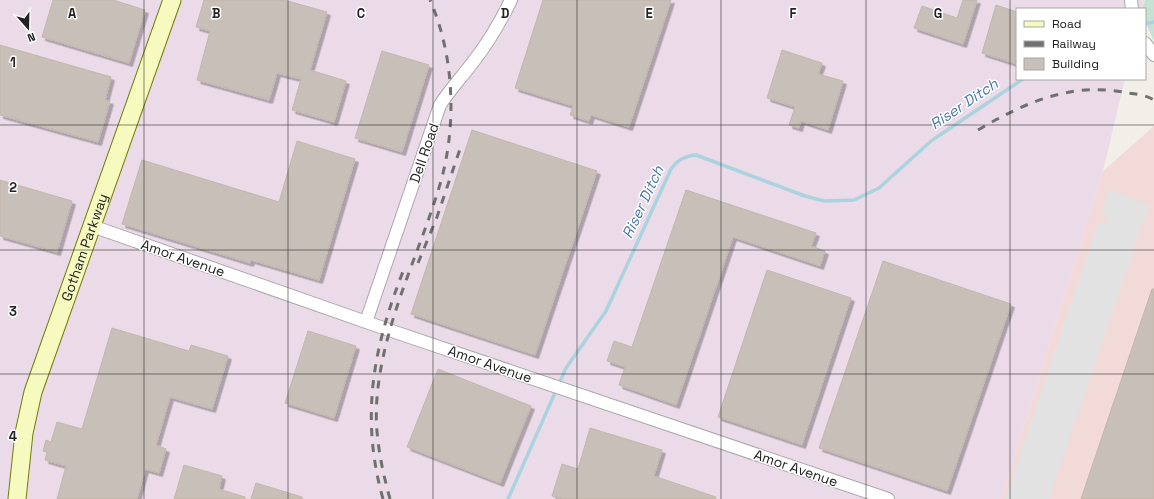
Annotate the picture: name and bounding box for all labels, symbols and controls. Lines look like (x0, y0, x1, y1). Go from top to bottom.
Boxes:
text: A (68, 5, 77, 22)
text: B (212, 5, 221, 22)
text: C (357, 5, 365, 22)
text: D (501, 5, 510, 22)
text: E (645, 5, 653, 22)
text: F (790, 5, 797, 22)
text: G (934, 5, 942, 22)
north arrow (8, 8, 48, 48)
legend (1016, 8, 1146, 80)
text: Road (1052, 16, 1081, 32)
text: N (26, 30, 37, 45)
text: Railway (1052, 36, 1096, 52)
text: 1 (10, 54, 16, 71)
text: Building (1052, 56, 1099, 72)
water label: Riser Ditch (926, 73, 1002, 133)
street label: Dell Road (405, 121, 443, 185)
water label: Riser Ditch (617, 162, 668, 241)
text: 2 (9, 179, 17, 196)
street label: Gotham Parkway (57, 191, 112, 303)
street label: Amor Avenue (139, 235, 227, 281)
text: 3 (9, 303, 17, 320)
street label: Amor Avenue (446, 341, 534, 387)
text: 4 (9, 428, 17, 445)
street label: Amor Avenue (752, 445, 840, 491)

